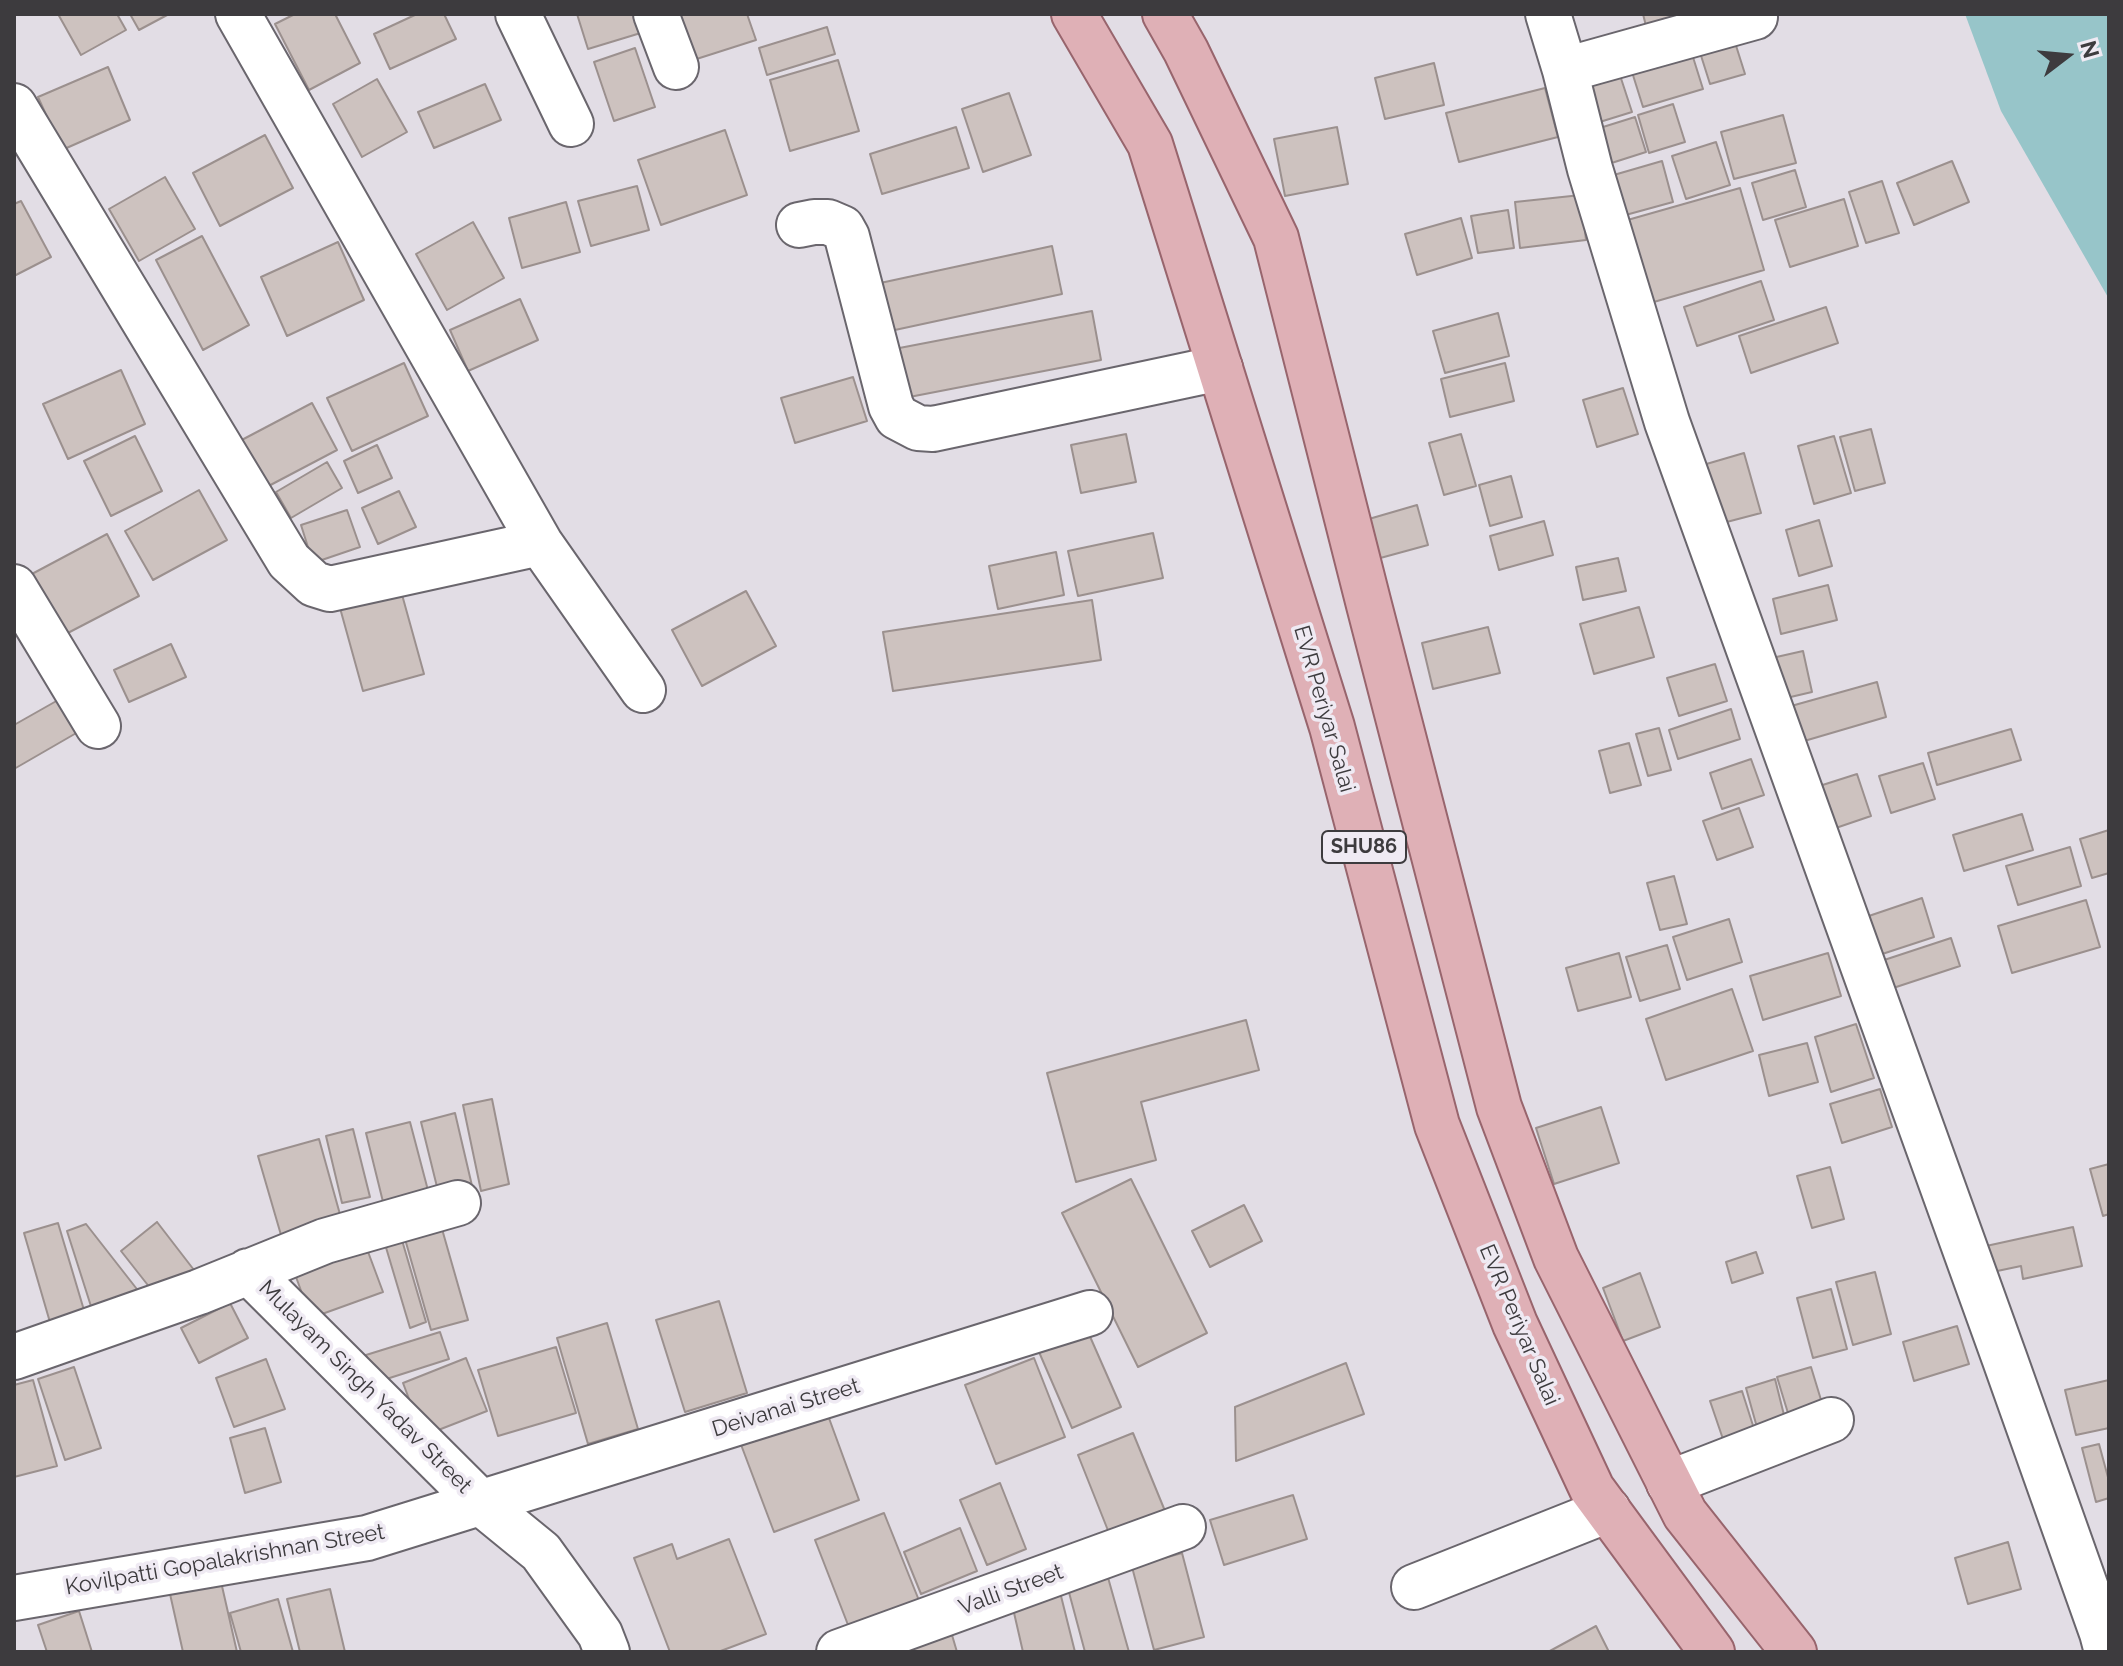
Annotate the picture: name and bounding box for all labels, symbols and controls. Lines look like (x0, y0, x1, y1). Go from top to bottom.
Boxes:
north arrow (2027, 16, 2107, 96)
text: N (2075, 38, 2105, 61)
street label: EVR Periyar Salai (1288, 623, 1360, 795)
road number: SHU86 (1322, 831, 1406, 863)
street label: EVR Periyar Salai (1473, 1241, 1565, 1409)
street label: Mulayam Singh Yadav Street (253, 1275, 477, 1499)
street label: Deivanai Street (709, 1373, 863, 1443)
street label: Kovilpatti Gopalakrishnan Street (63, 1519, 387, 1601)
street label: Valli Street (955, 1559, 1067, 1621)

